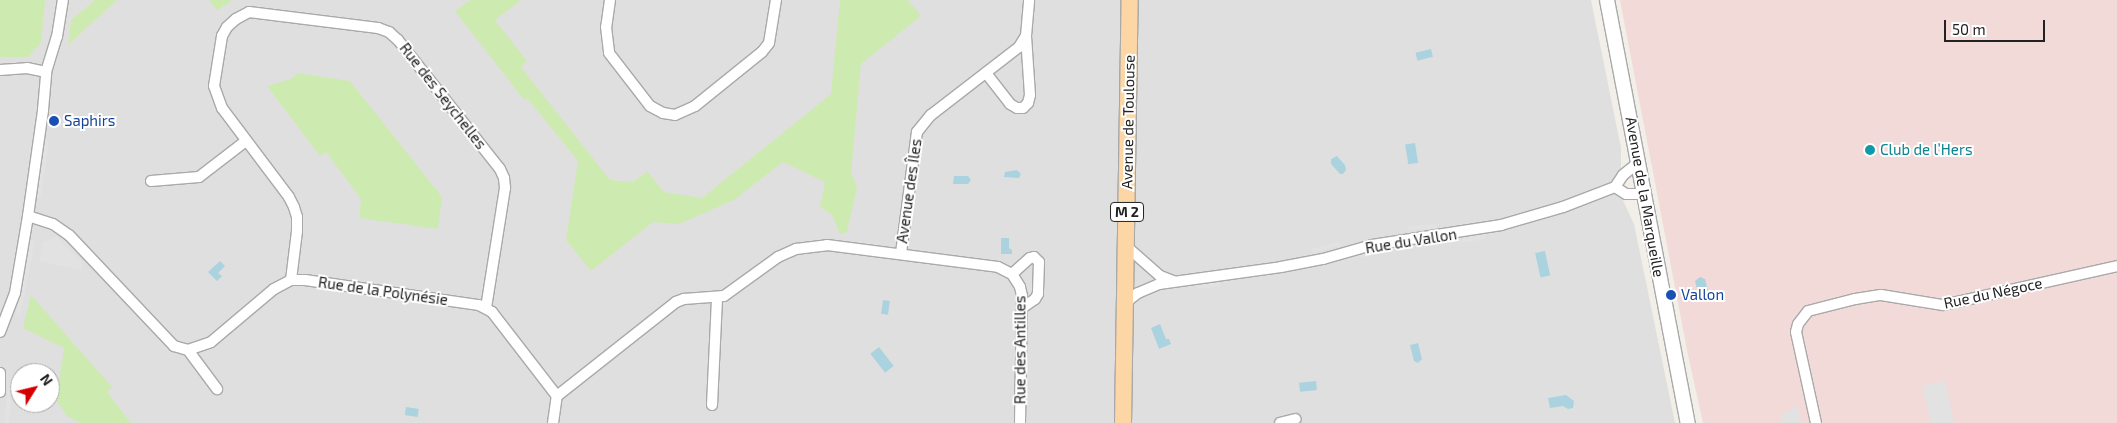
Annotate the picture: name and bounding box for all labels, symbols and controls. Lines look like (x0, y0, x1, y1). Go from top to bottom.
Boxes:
scale bar (1947, 10, 2048, 42)
text: 50 m (1952, 20, 1986, 38)
street label: Rue des Seychelles (396, 39, 490, 153)
street label: Avenue de Toulouse (1118, 54, 1138, 190)
place label: Saphirs (64, 112, 115, 130)
marker: Saphirs (48, 115, 60, 127)
street label: Avenue de la Marqueille (1622, 115, 1668, 279)
street label: Avenue des Îles (893, 138, 925, 244)
place label: Club de l’Hers (1880, 141, 1973, 159)
marker: Club de l’Hers (1864, 144, 1876, 156)
road number: M 2 (1110, 200, 1144, 223)
street label: Rue du Vallon (1364, 225, 1458, 257)
street label: Rue de la Polynésie (317, 273, 449, 309)
street label: Rue du Négoce (1942, 274, 2044, 312)
place label: Vallon (1681, 286, 1724, 304)
marker: Vallon (1665, 289, 1677, 301)
street label: Rue des Antilles (1011, 296, 1029, 404)
north arrow (10, 363, 60, 413)
text: N (37, 370, 57, 389)

